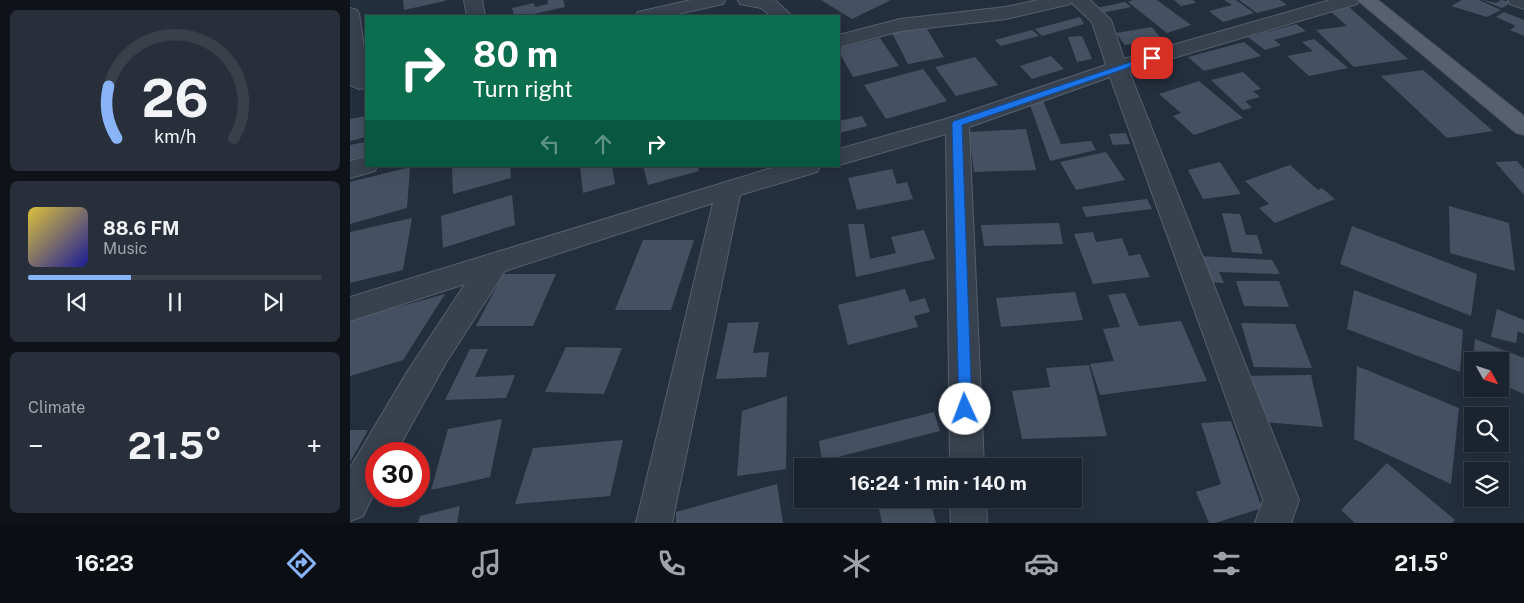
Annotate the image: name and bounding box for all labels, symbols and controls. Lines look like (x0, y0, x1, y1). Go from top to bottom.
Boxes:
text: 80 m (473, 34, 558, 75)
icon: right (390, 35, 455, 100)
pin (1131, 37, 1173, 79)
icon: arrive (1138, 44, 1166, 72)
text: 26 (141, 68, 209, 129)
text: Turn right (473, 76, 573, 102)
text: km/h (154, 126, 196, 147)
icon: left (536, 130, 564, 158)
icon: ahead (589, 130, 617, 158)
icon: right (642, 130, 670, 158)
text: 88.6 FM (103, 217, 179, 239)
text: Music (103, 239, 147, 258)
icon: previous (63, 288, 91, 316)
icon: pause (161, 288, 189, 316)
icon: next (259, 288, 287, 316)
north arrow (1464, 352, 1509, 398)
map controls (1464, 352, 1509, 507)
position arrow (938, 382, 990, 434)
text: Climate (28, 398, 85, 417)
button: search (1464, 407, 1509, 452)
text: 21.5° (128, 423, 222, 468)
text: − (28, 429, 44, 462)
text: + (306, 429, 322, 462)
speed limit sign: 30 (365, 442, 430, 507)
button: layers (1464, 462, 1509, 507)
text: 16:24 · 1 min · 140 m (849, 472, 1027, 494)
icon: directions (284, 546, 319, 581)
icon: music (469, 546, 504, 581)
icon: phone (654, 546, 689, 581)
icon: climate (839, 546, 874, 581)
icon: car (1024, 546, 1059, 581)
icon: filters (1209, 546, 1244, 581)
text: 16:23 (75, 550, 134, 576)
text: 21.5° (1394, 550, 1449, 576)

